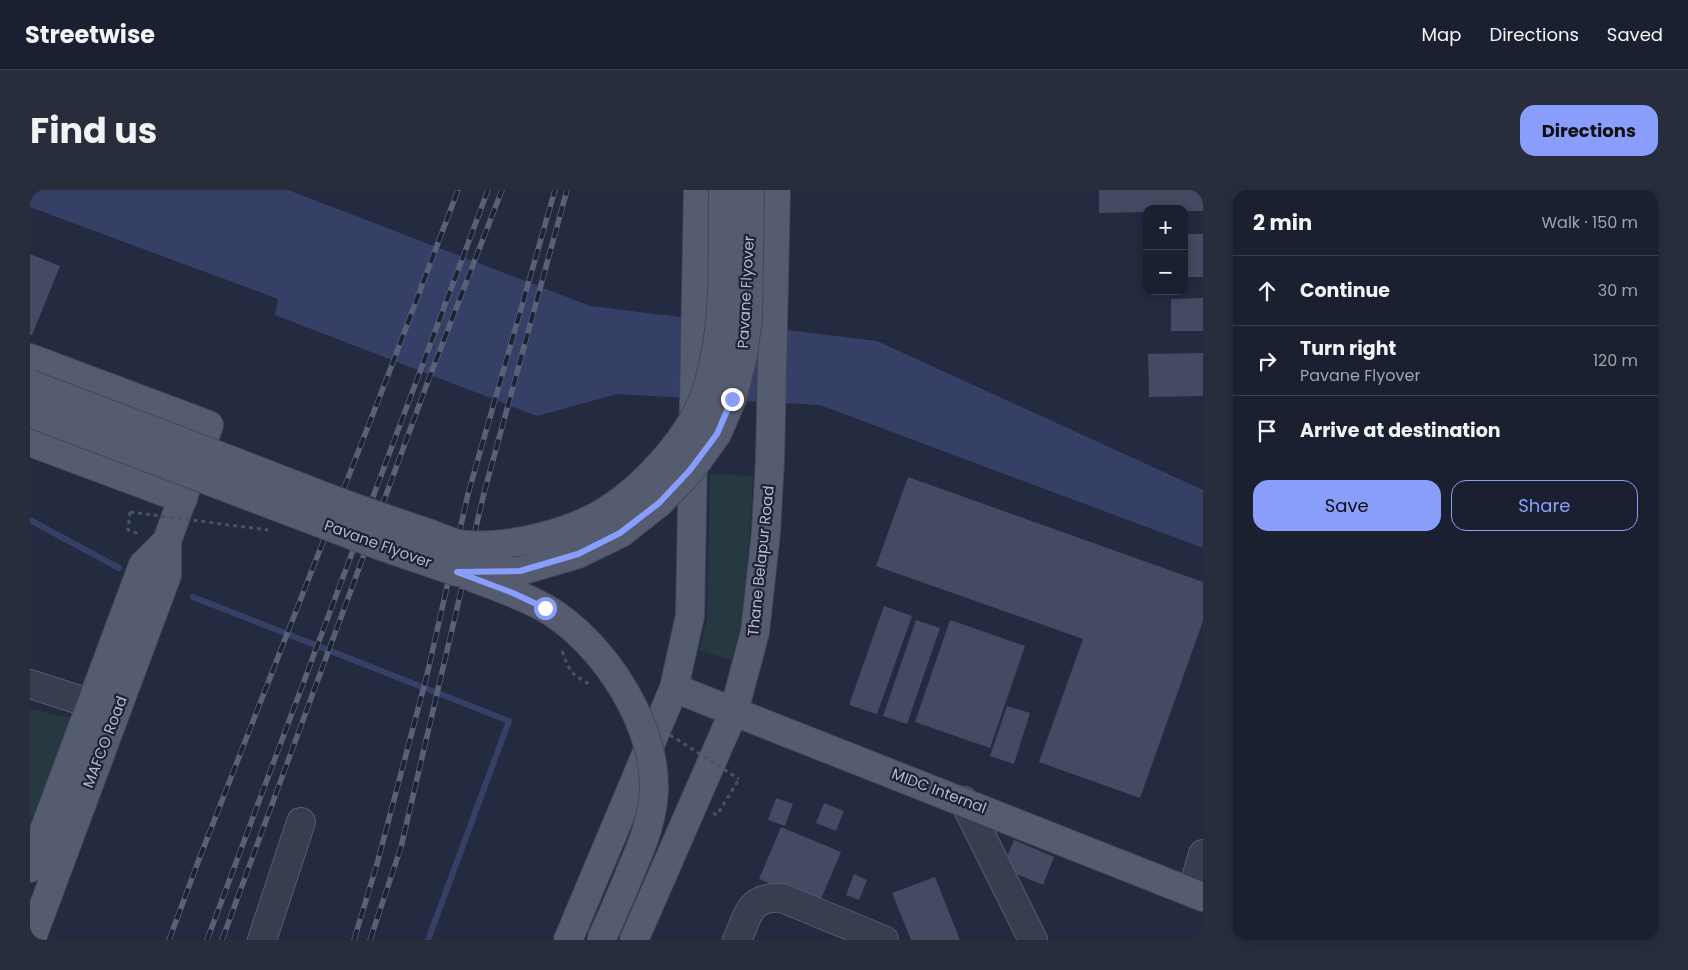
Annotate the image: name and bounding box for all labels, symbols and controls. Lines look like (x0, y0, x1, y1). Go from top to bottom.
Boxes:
text: Streetwise (25, 18, 155, 51)
text: Map (1422, 22, 1461, 47)
text: Directions (1489, 22, 1579, 47)
text: Saved (1607, 22, 1663, 47)
button: Directions (1520, 105, 1658, 156)
text: Find us (30, 106, 157, 155)
map controls (1143, 205, 1188, 295)
button: + (1143, 205, 1188, 250)
text: 2 min (1253, 208, 1312, 237)
text: Walk · 150 m (1541, 211, 1638, 234)
street label: Pavane Flyover (732, 235, 759, 349)
button: − (1143, 250, 1188, 295)
icon: ahead (1253, 277, 1281, 305)
text: Continue (1300, 277, 1390, 304)
text: 30 m (1598, 279, 1638, 302)
text: Turn right (1300, 335, 1396, 362)
icon: right (1253, 347, 1281, 375)
text: 120 m (1593, 349, 1638, 372)
text: Pavane Flyover (1300, 364, 1420, 387)
route end (721, 388, 744, 411)
icon: arrive (1253, 417, 1281, 445)
text: Arrive at destination (1300, 417, 1501, 444)
button: Save (1253, 480, 1441, 531)
button: Share (1451, 480, 1638, 531)
street label: Thane Belapur Road (742, 485, 779, 637)
street label: Pavane Flyover (322, 514, 435, 573)
route start (534, 597, 557, 620)
street label: MAFCO Road (77, 693, 132, 791)
street label: MIDC Internal (889, 763, 990, 818)

